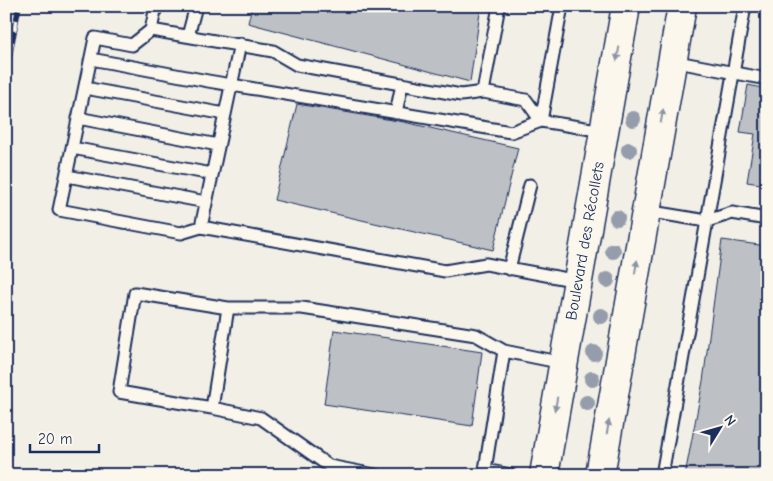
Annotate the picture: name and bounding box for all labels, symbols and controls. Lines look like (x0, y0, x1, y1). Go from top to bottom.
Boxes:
one-way arrow (613, 47, 621, 63)
one-way arrow (659, 107, 667, 123)
street label: Boulevard des Récollets (562, 160, 608, 322)
one-way arrow (633, 258, 641, 274)
one-way arrow (552, 396, 560, 412)
north arrow (696, 404, 746, 454)
text: N (720, 412, 740, 429)
one-way arrow (605, 418, 613, 434)
scale bar (30, 421, 99, 453)
text: 20 m (38, 430, 72, 448)

